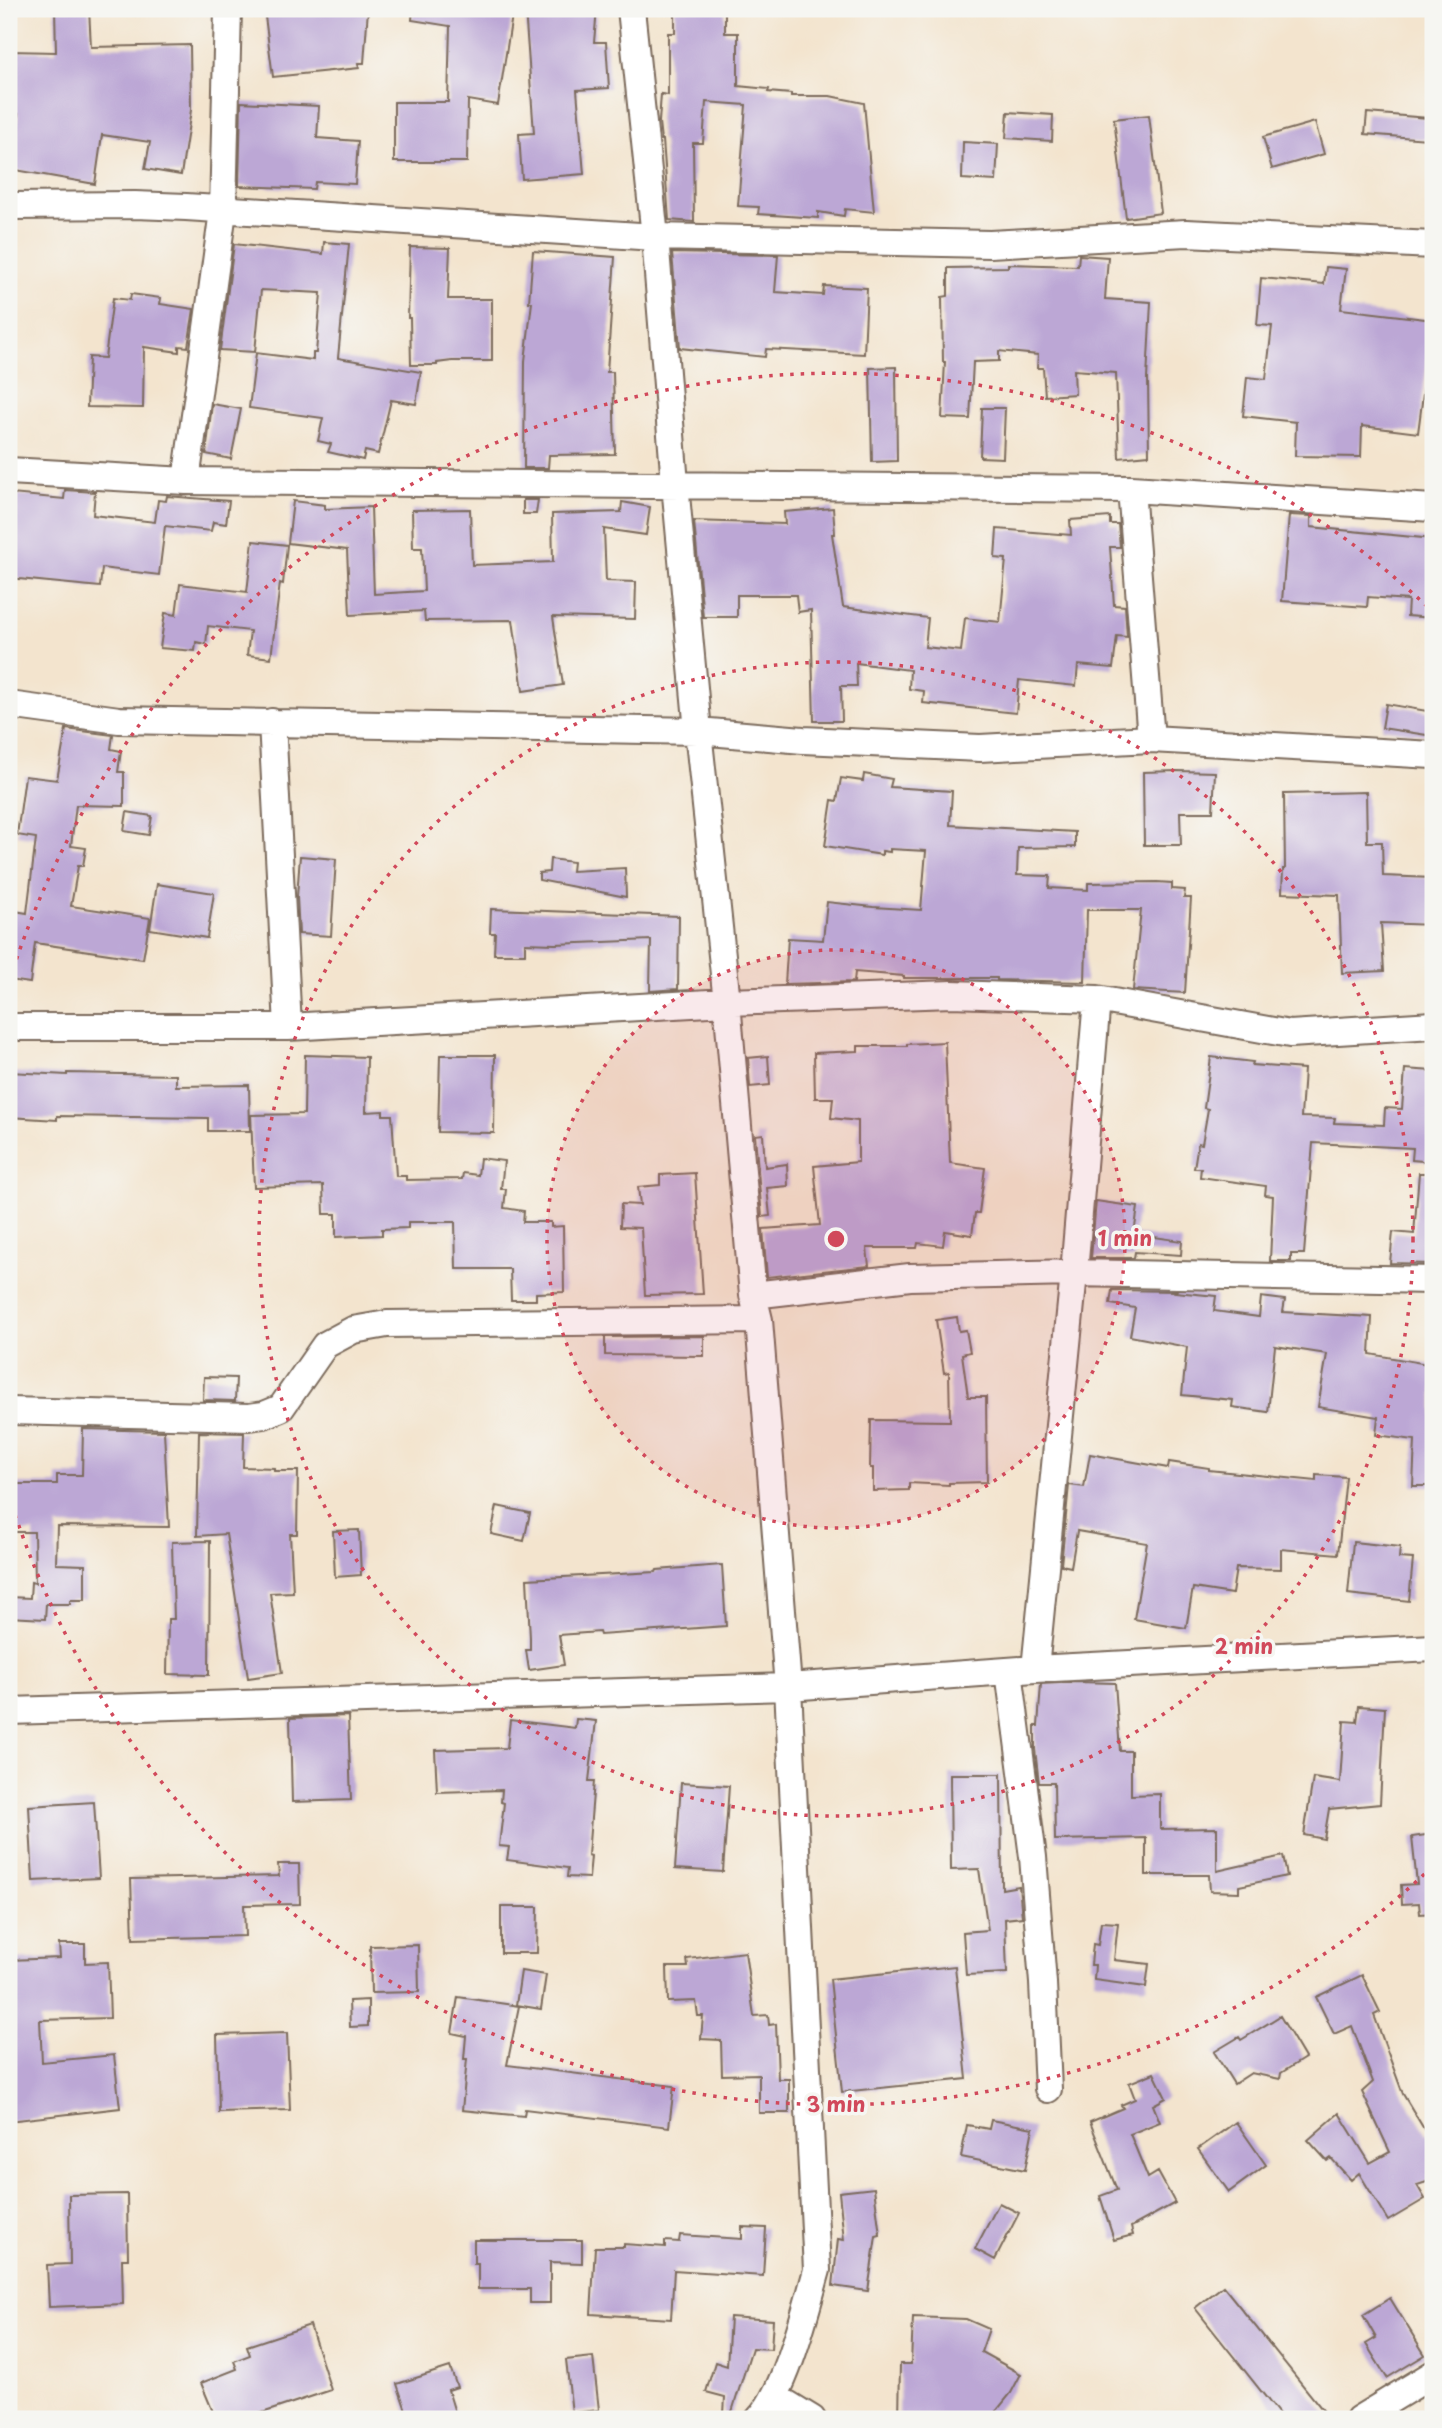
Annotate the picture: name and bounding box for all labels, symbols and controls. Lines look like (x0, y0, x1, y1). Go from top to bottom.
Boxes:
text: 1 min (1098, 1221, 1152, 1253)
centre of rings (824, 1227, 848, 1251)
text: 2 min (1215, 1629, 1273, 1661)
text: 3 min (806, 2087, 866, 2119)

